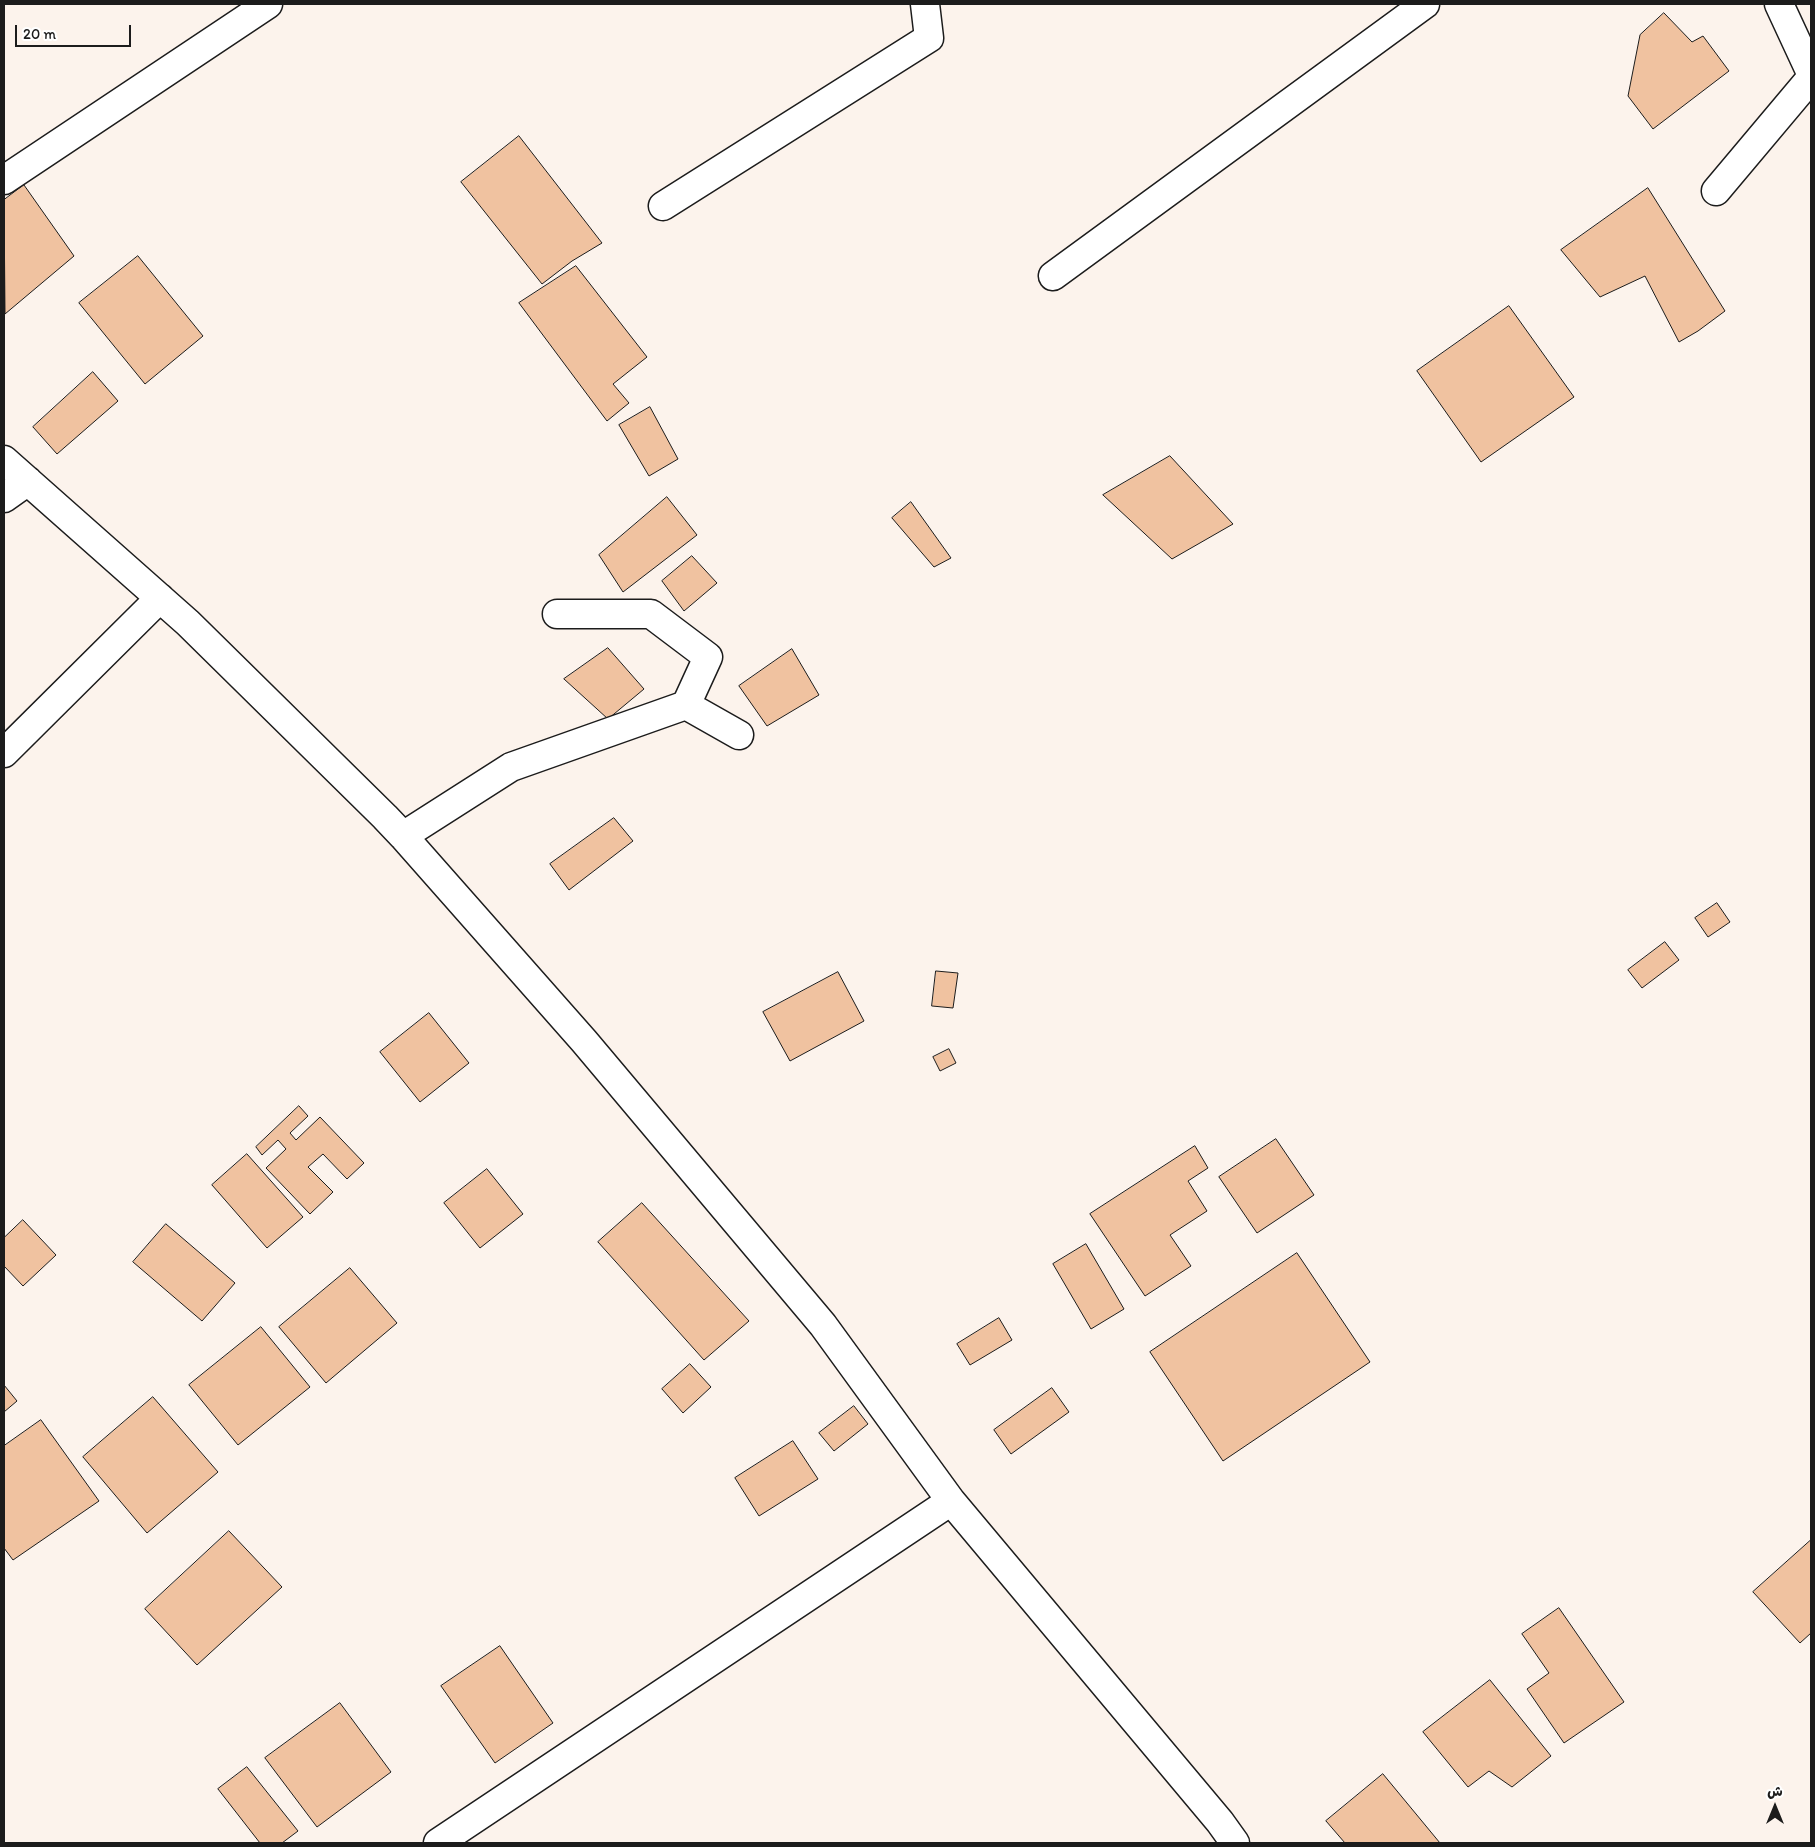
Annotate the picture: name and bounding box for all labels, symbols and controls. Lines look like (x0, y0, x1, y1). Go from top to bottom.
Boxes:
scale bar (18, 15, 134, 47)
text: 20 m (23, 25, 56, 43)
north arrow (1750, 1782, 1800, 1832)
text: ش (1767, 1783, 1783, 1800)

